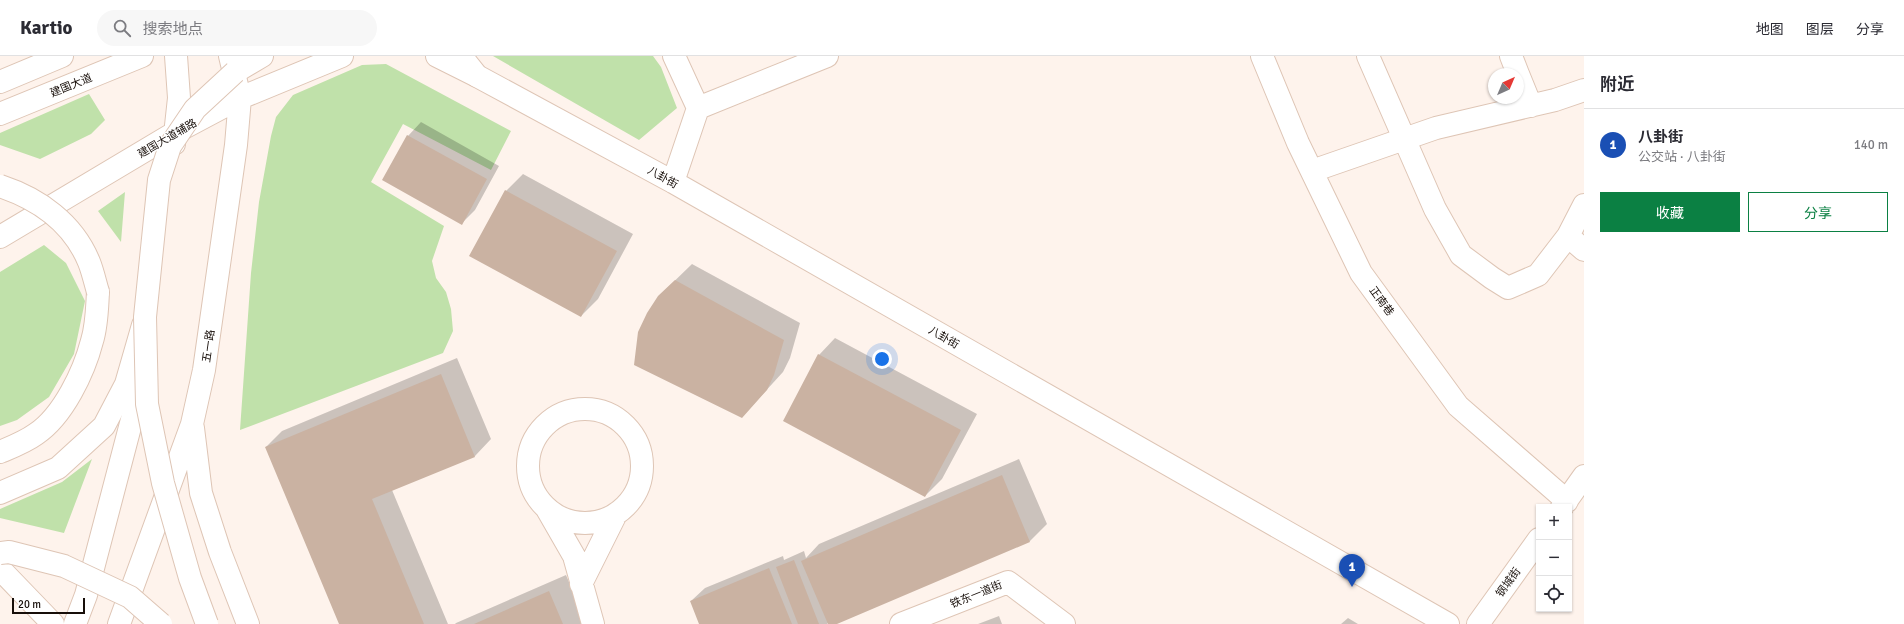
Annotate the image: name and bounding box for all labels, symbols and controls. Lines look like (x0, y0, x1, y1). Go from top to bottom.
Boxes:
search box (97, 10, 377, 46)
text: Kartio (20, 16, 73, 40)
icon: search (111, 17, 133, 39)
text: 搜索地点 (143, 20, 203, 38)
text: 地图 (1756, 21, 1784, 38)
text: 图层 (1806, 21, 1834, 38)
text: 分享 (1856, 21, 1884, 38)
north arrow (1488, 68, 1524, 104)
street label: 建国大道 (48, 71, 94, 100)
text: 附近 (1600, 74, 1634, 95)
street label: 建国大道辅路 (135, 116, 199, 161)
text: 八卦街 (1638, 128, 1683, 146)
text: 1 (1609, 137, 1617, 153)
text: 140 m (1854, 137, 1888, 153)
text: 公交站 · 八卦街 (1638, 149, 1726, 165)
street label: 八卦街 (645, 164, 680, 191)
button: 收藏 (1600, 192, 1740, 232)
button: 分享 (1748, 192, 1888, 232)
street label: 正南巷 (1367, 284, 1397, 318)
street label: 八卦街 (926, 324, 961, 351)
street label: 五一路 (200, 329, 217, 363)
your location (872, 349, 892, 369)
map controls (1536, 504, 1572, 612)
button: + (1536, 504, 1572, 540)
button: − (1536, 540, 1572, 576)
pin: 1 (1339, 554, 1365, 587)
street label: 钢城街 (1493, 565, 1523, 599)
button: locate (1536, 576, 1572, 612)
street label: 铁东一道街 (948, 578, 1004, 611)
scale bar (12, 596, 85, 615)
text: 20 m (18, 598, 41, 611)

